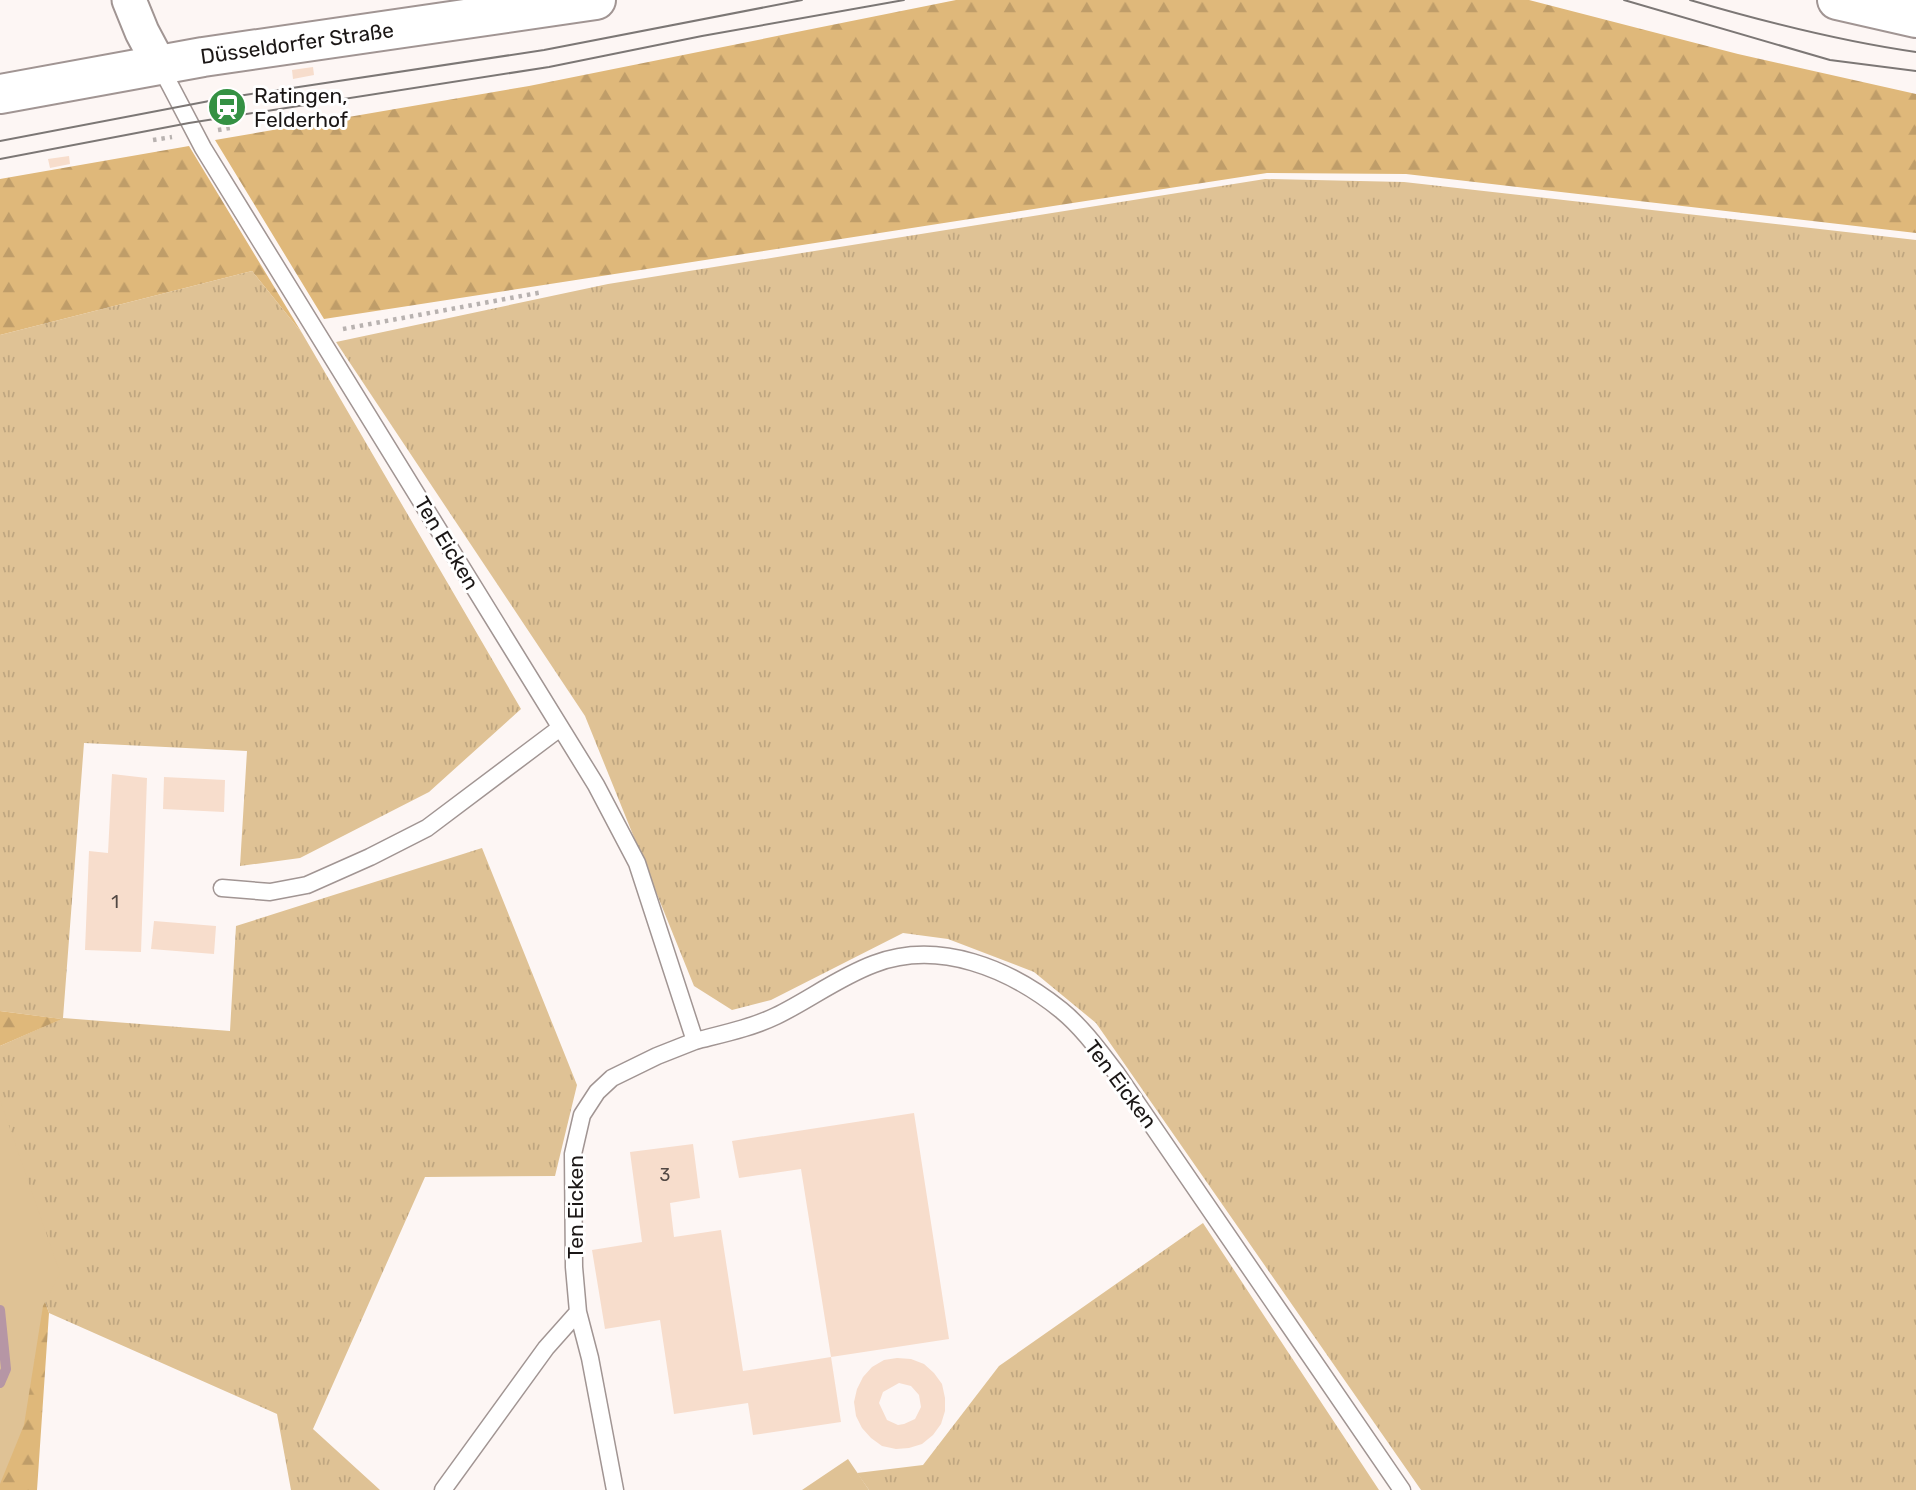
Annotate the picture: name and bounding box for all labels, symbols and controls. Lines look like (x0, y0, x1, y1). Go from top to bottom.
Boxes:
street label: Düsseldorfer Straße (199, 17, 395, 69)
place label: Ratingen, Felderhof (254, 83, 348, 132)
station icon: Ratingen, Felderhof (206, 86, 248, 128)
street label: Ten Eicken (410, 492, 484, 594)
house number: 1 (111, 891, 119, 913)
street label: Ten Eicken (1080, 1035, 1162, 1133)
street label: Ten Eicken (563, 1155, 588, 1259)
house number: 3 (660, 1164, 670, 1186)

